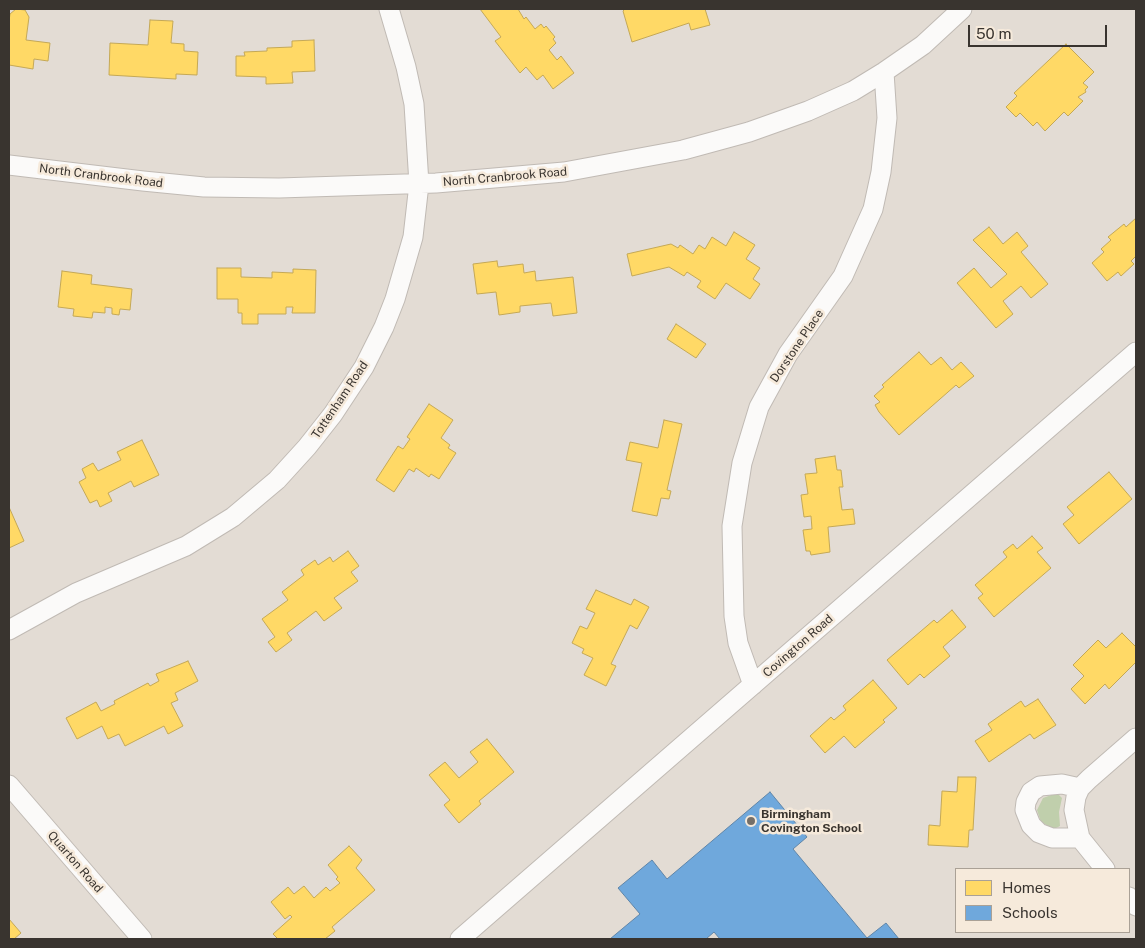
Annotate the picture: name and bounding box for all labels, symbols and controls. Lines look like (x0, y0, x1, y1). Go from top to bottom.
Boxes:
scale bar (970, 15, 1109, 47)
text: 50 m (976, 25, 1011, 42)
street label: North Cranbrook Road (38, 161, 164, 191)
street label: North Cranbrook Road (442, 164, 568, 190)
street label: Dorstone Place (767, 307, 827, 385)
street label: Tottenham Road (309, 359, 371, 441)
street label: Covington Road (760, 612, 836, 680)
place label: Birmingham Covington School (761, 807, 862, 835)
marker: Birmingham Covington School (745, 815, 757, 827)
street label: Quarton Road (44, 828, 106, 896)
legend (955, 868, 1130, 933)
text: Homes (1002, 879, 1051, 896)
text: Schools (1002, 904, 1058, 921)

